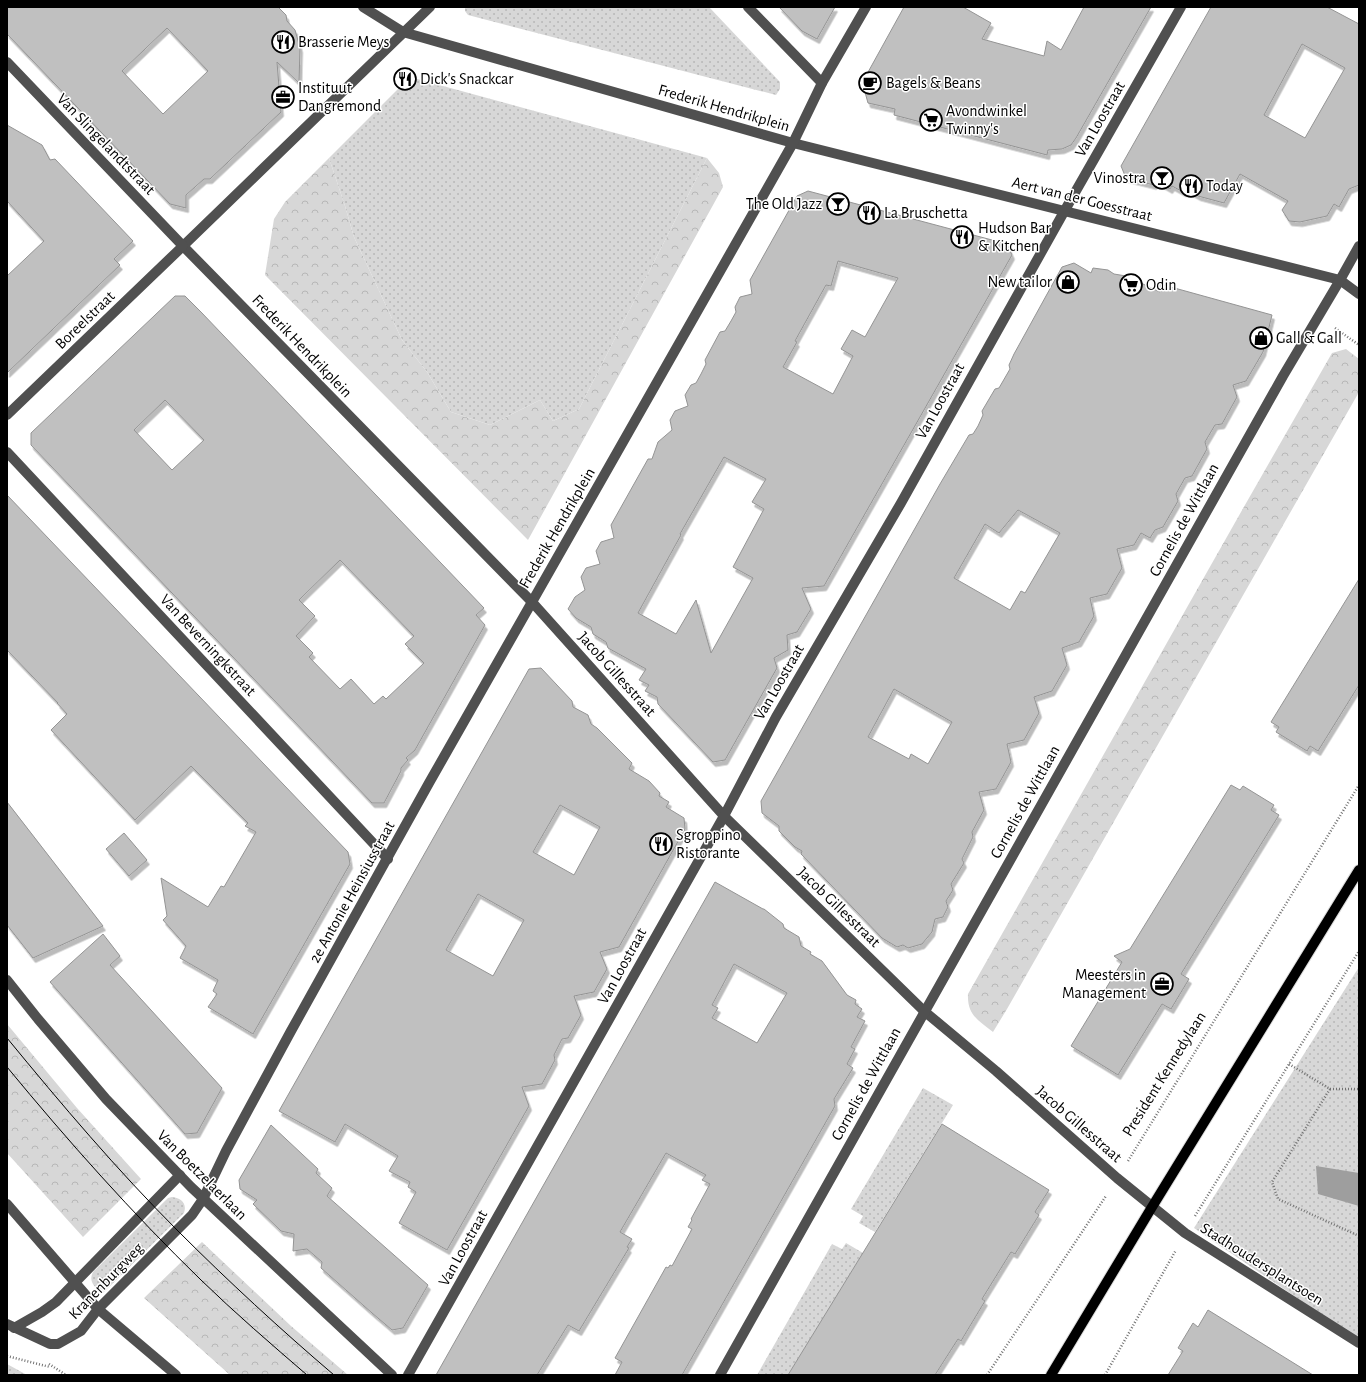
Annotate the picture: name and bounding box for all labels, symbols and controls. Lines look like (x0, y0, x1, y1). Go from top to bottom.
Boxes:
restaurant icon: Brasserie Meys (270, 29, 296, 55)
place label: Brasserie Meys (298, 34, 390, 51)
restaurant icon: Dick's Snackcar (392, 66, 418, 92)
cafe icon: Bagels & Beans (857, 70, 883, 96)
place label: Dick's Snackcar (420, 71, 514, 87)
place label: Bagels & Beans (886, 75, 981, 91)
street label: Van Loostraat (1072, 78, 1128, 160)
place label: Instituut Dangremond (298, 80, 381, 114)
street label: Frederik Hendrikplein (656, 82, 792, 134)
office icon: Instituut Dangremond (270, 84, 296, 110)
street label: Van Slingelandtstraat (54, 90, 158, 198)
place label: Avondwinkel Twinny's (946, 103, 1027, 138)
supermarket icon: Avondwinkel Twinny's (918, 107, 944, 133)
bar icon: Vinostra (1149, 165, 1175, 191)
place label: Vinostra (1094, 170, 1146, 186)
restaurant icon: Today (1178, 173, 1204, 199)
street label: Aert van der Goesstraat (1010, 174, 1154, 224)
place label: Today (1206, 178, 1243, 195)
bar icon: The Old Jazz (825, 191, 851, 217)
place label: The Old Jazz (746, 196, 822, 212)
restaurant icon: La Bruschetta (856, 200, 882, 226)
place label: La Bruschetta (884, 205, 968, 221)
place label: Hudson Bar & Kitchen (978, 220, 1052, 254)
restaurant icon: Hudson Bar & Kitchen (949, 224, 975, 250)
shop icon: New tailor (1055, 269, 1081, 295)
supermarket icon: Odin (1118, 272, 1144, 298)
place label: New tailor (987, 274, 1053, 290)
place label: Odin (1146, 277, 1177, 293)
street label: Boreelstraat (52, 288, 118, 352)
street label: Frederik Hendrikplein (249, 292, 355, 400)
shop icon: Gall & Gall (1248, 325, 1274, 351)
place label: Gall & Gall (1276, 330, 1342, 346)
street label: Van Loostraat (913, 360, 967, 442)
street label: Cornelis de Wittlaan (1146, 461, 1222, 579)
street label: Frederik Hendrikplein (516, 465, 598, 591)
street label: Van Beverningkstraat (157, 591, 259, 699)
street label: Jacob Gillesstraat (575, 629, 659, 719)
street label: Van Loostraat (751, 641, 807, 723)
street label: Cornelis de Wittlaan (987, 743, 1063, 861)
street label: 2e Antonie Heinsiusstraat (306, 818, 398, 966)
place label: Sgroppino Ristorante (676, 827, 741, 861)
restaurant icon: Sgroppino Ristorante (648, 831, 674, 857)
street label: Jacob Gillesstraat (795, 864, 883, 950)
street label: Van Loostraat (595, 925, 649, 1007)
place label: Meesters in Management (1062, 967, 1146, 1001)
office icon: Meesters in Management (1149, 971, 1175, 997)
street label: President Kennedylaan (1119, 1009, 1210, 1140)
street label: Cornelis de Wittlaan (828, 1025, 904, 1143)
street label: Jacob Gillesstraat (1033, 1083, 1125, 1165)
street label: Van Boetzelaerlaan (154, 1127, 250, 1223)
street label: Van Loostraat (436, 1207, 490, 1289)
street label: Stadhoudersplantsoen (1198, 1220, 1326, 1308)
street label: Kranenburgweg (66, 1240, 146, 1322)

